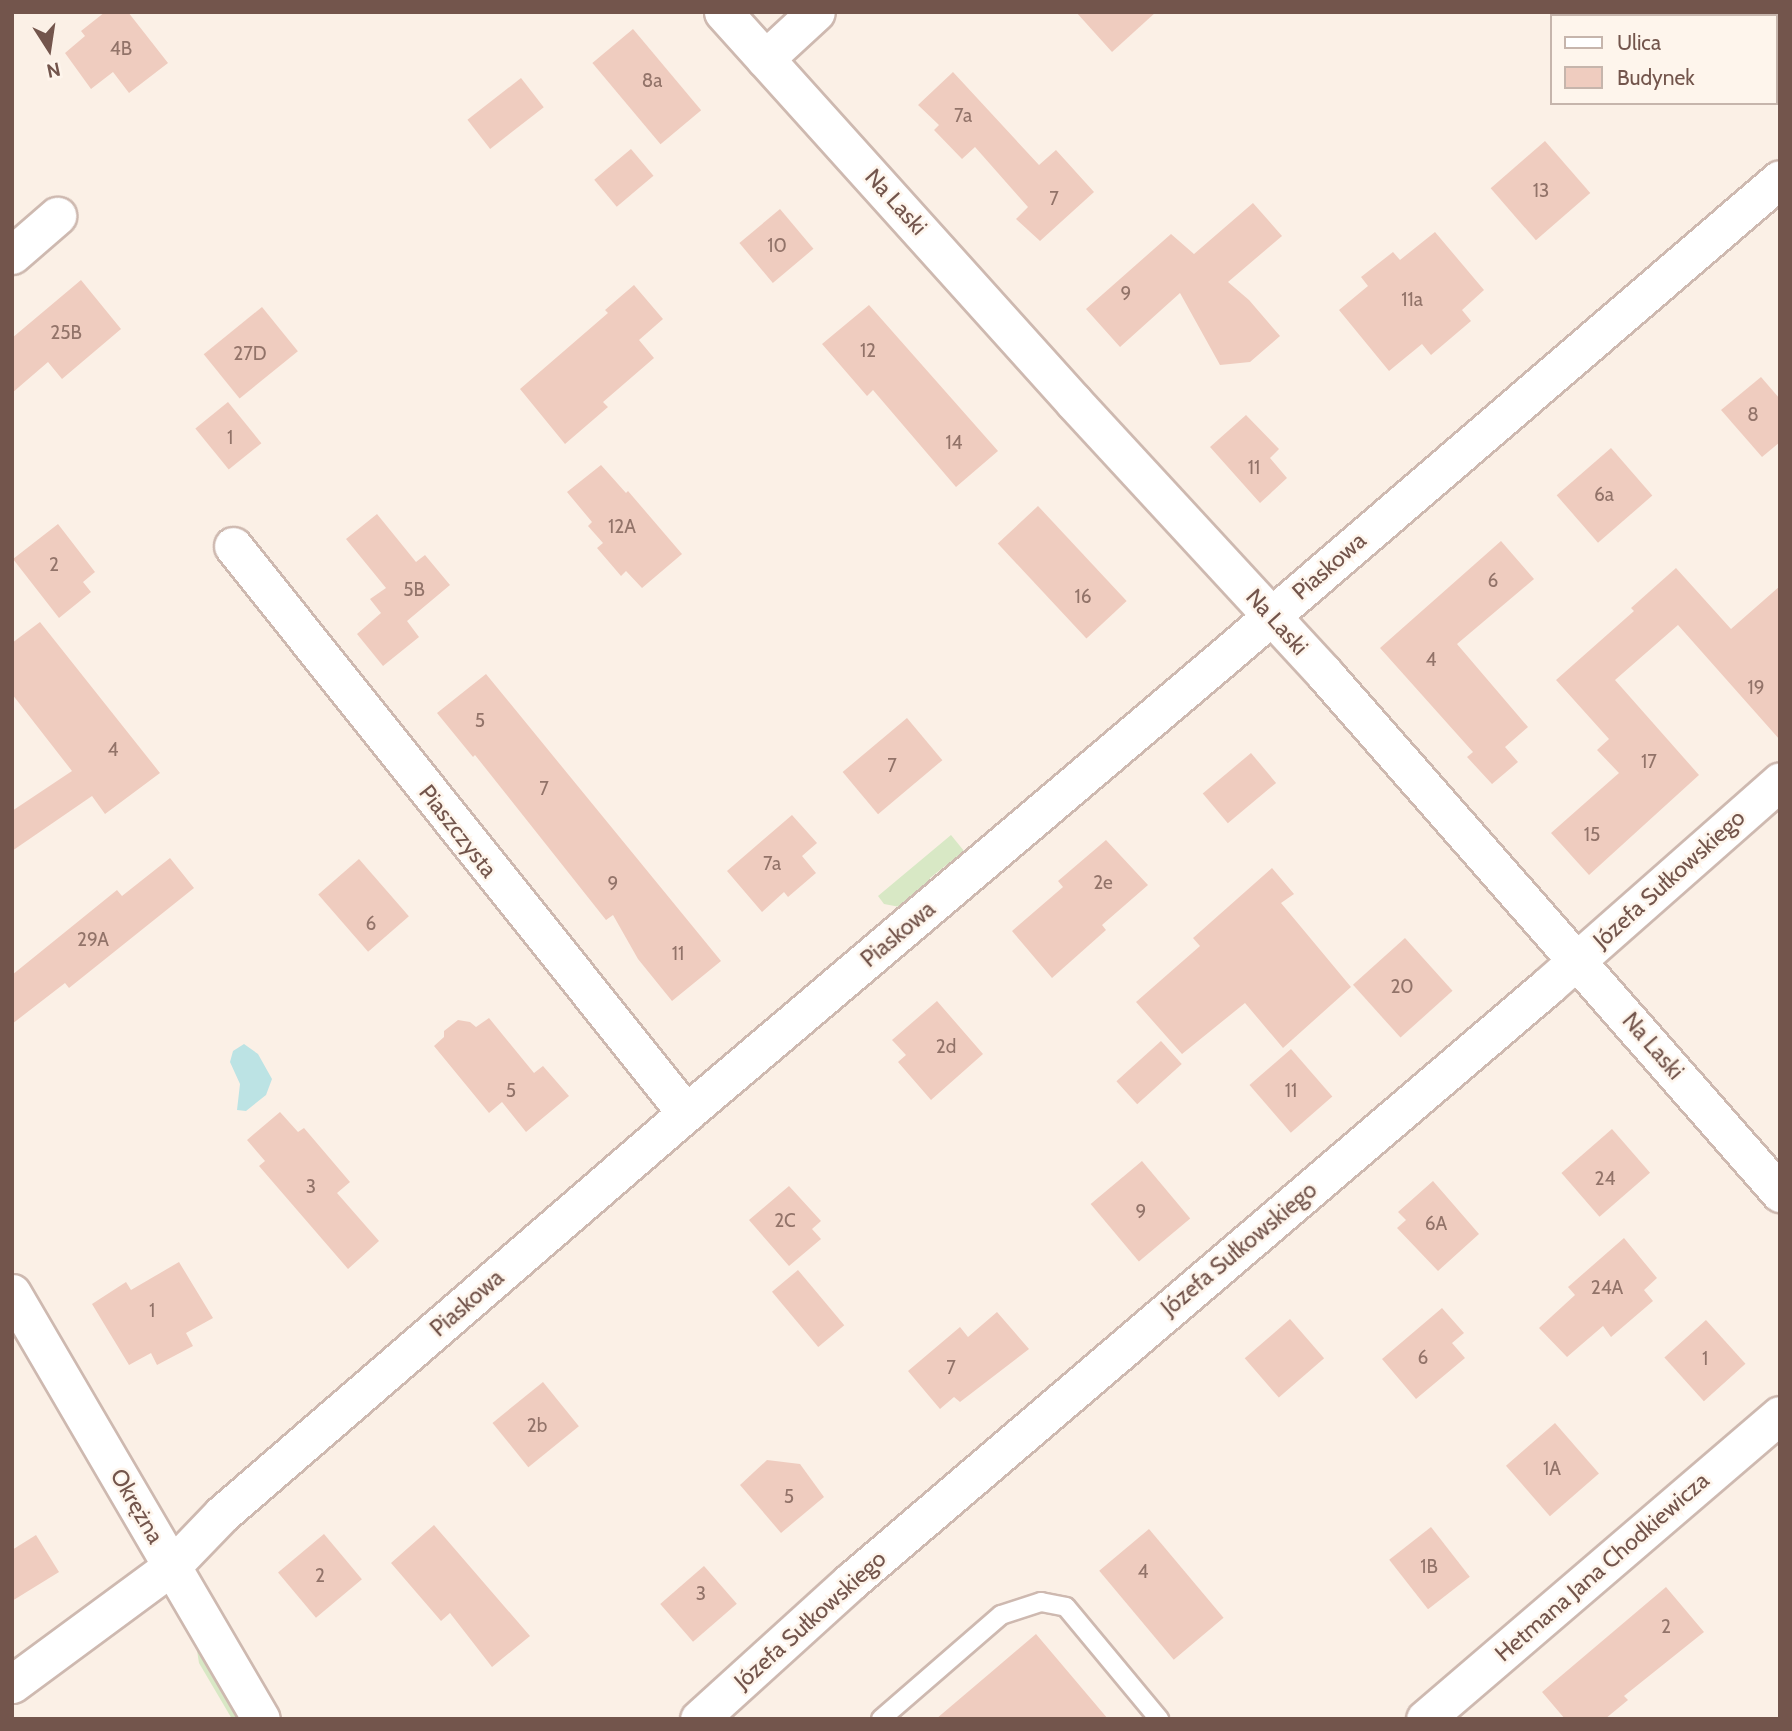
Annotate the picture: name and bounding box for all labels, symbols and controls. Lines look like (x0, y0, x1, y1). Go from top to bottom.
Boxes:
north arrow (14, 14, 84, 84)
legend (1550, 14, 1778, 105)
text: Ulica (1617, 30, 1661, 55)
house number: 4B (110, 38, 132, 60)
text: N (45, 57, 62, 83)
text: Budynek (1617, 65, 1695, 90)
house number: 8a (642, 70, 662, 92)
house number: 7a (954, 105, 972, 127)
street label: Na Laski (859, 163, 933, 241)
house number: 13 (1533, 180, 1549, 202)
house number: 7 (1049, 188, 1059, 210)
house number: 10 (767, 235, 787, 257)
house number: 9 (1121, 283, 1131, 305)
house number: 11a (1401, 289, 1423, 311)
house number: 25B (50, 322, 82, 344)
house number: 12 (860, 340, 876, 362)
house number: 27D (233, 343, 267, 365)
house number: 8 (1747, 404, 1759, 426)
house number: 1 (227, 427, 233, 449)
house number: 14 (945, 432, 963, 454)
house number: 11 (1248, 457, 1260, 479)
house number: 6a (1594, 484, 1614, 506)
house number: 12A (608, 516, 636, 538)
street label: Piaskowa (1287, 527, 1371, 605)
house number: 2 (49, 554, 59, 576)
house number: 6 (1488, 570, 1498, 592)
house number: 5B (403, 579, 425, 601)
street label: Na Laski (1240, 583, 1314, 661)
house number: 16 (1075, 586, 1091, 608)
house number: 4 (1426, 649, 1436, 671)
house number: 19 (1748, 677, 1764, 699)
house number: 5 (475, 710, 485, 732)
house number: 4 (108, 739, 118, 761)
house number: 17 (1641, 751, 1657, 773)
house number: 7 (887, 755, 897, 777)
house number: 7 (539, 778, 549, 800)
street label: Piaszczysta (413, 779, 503, 883)
street label: Józefa Sułkowskiego (1588, 804, 1750, 954)
house number: 15 (1584, 824, 1600, 846)
house number: 7a (763, 853, 781, 875)
house number: 2e (1093, 872, 1113, 894)
house number: 9 (608, 873, 618, 895)
street label: Piaskowa (855, 895, 941, 973)
house number: 6 (366, 913, 376, 935)
house number: 29A (77, 929, 109, 951)
house number: 11 (672, 943, 684, 965)
house number: 20 (1390, 976, 1414, 998)
street label: Na Laski (1617, 1007, 1689, 1085)
house number: 2d (936, 1036, 956, 1058)
house number: 5 (506, 1080, 516, 1102)
house number: 11 (1285, 1080, 1297, 1102)
house number: 24 (1595, 1168, 1615, 1190)
house number: 3 (306, 1176, 316, 1198)
street label: Józefa Sułkowskiego (1156, 1176, 1322, 1322)
house number: 9 (1136, 1201, 1146, 1223)
house number: 2C (774, 1210, 796, 1232)
house number: 6A (1425, 1213, 1447, 1235)
street label: Piaskowa (425, 1264, 509, 1342)
house number: 24A (1591, 1277, 1623, 1299)
house number: 1 (149, 1300, 155, 1322)
house number: 6 (1418, 1347, 1428, 1369)
house number: 1 (1702, 1348, 1708, 1370)
house number: 7 (946, 1357, 956, 1379)
house number: 2b (527, 1415, 547, 1437)
house number: 1A (1543, 1458, 1561, 1480)
street label: Okrężna (105, 1464, 169, 1548)
street label: Hetmana Jana Chodkiewicza (1489, 1467, 1715, 1667)
house number: 5 (784, 1486, 794, 1508)
street label: Józefa Sułkowskiego (729, 1545, 891, 1695)
house number: 1B (1420, 1556, 1438, 1578)
house number: 4 (1138, 1561, 1148, 1583)
house number: 2 (315, 1565, 325, 1587)
house number: 3 (696, 1583, 706, 1605)
house number: 2 (1661, 1616, 1671, 1638)

